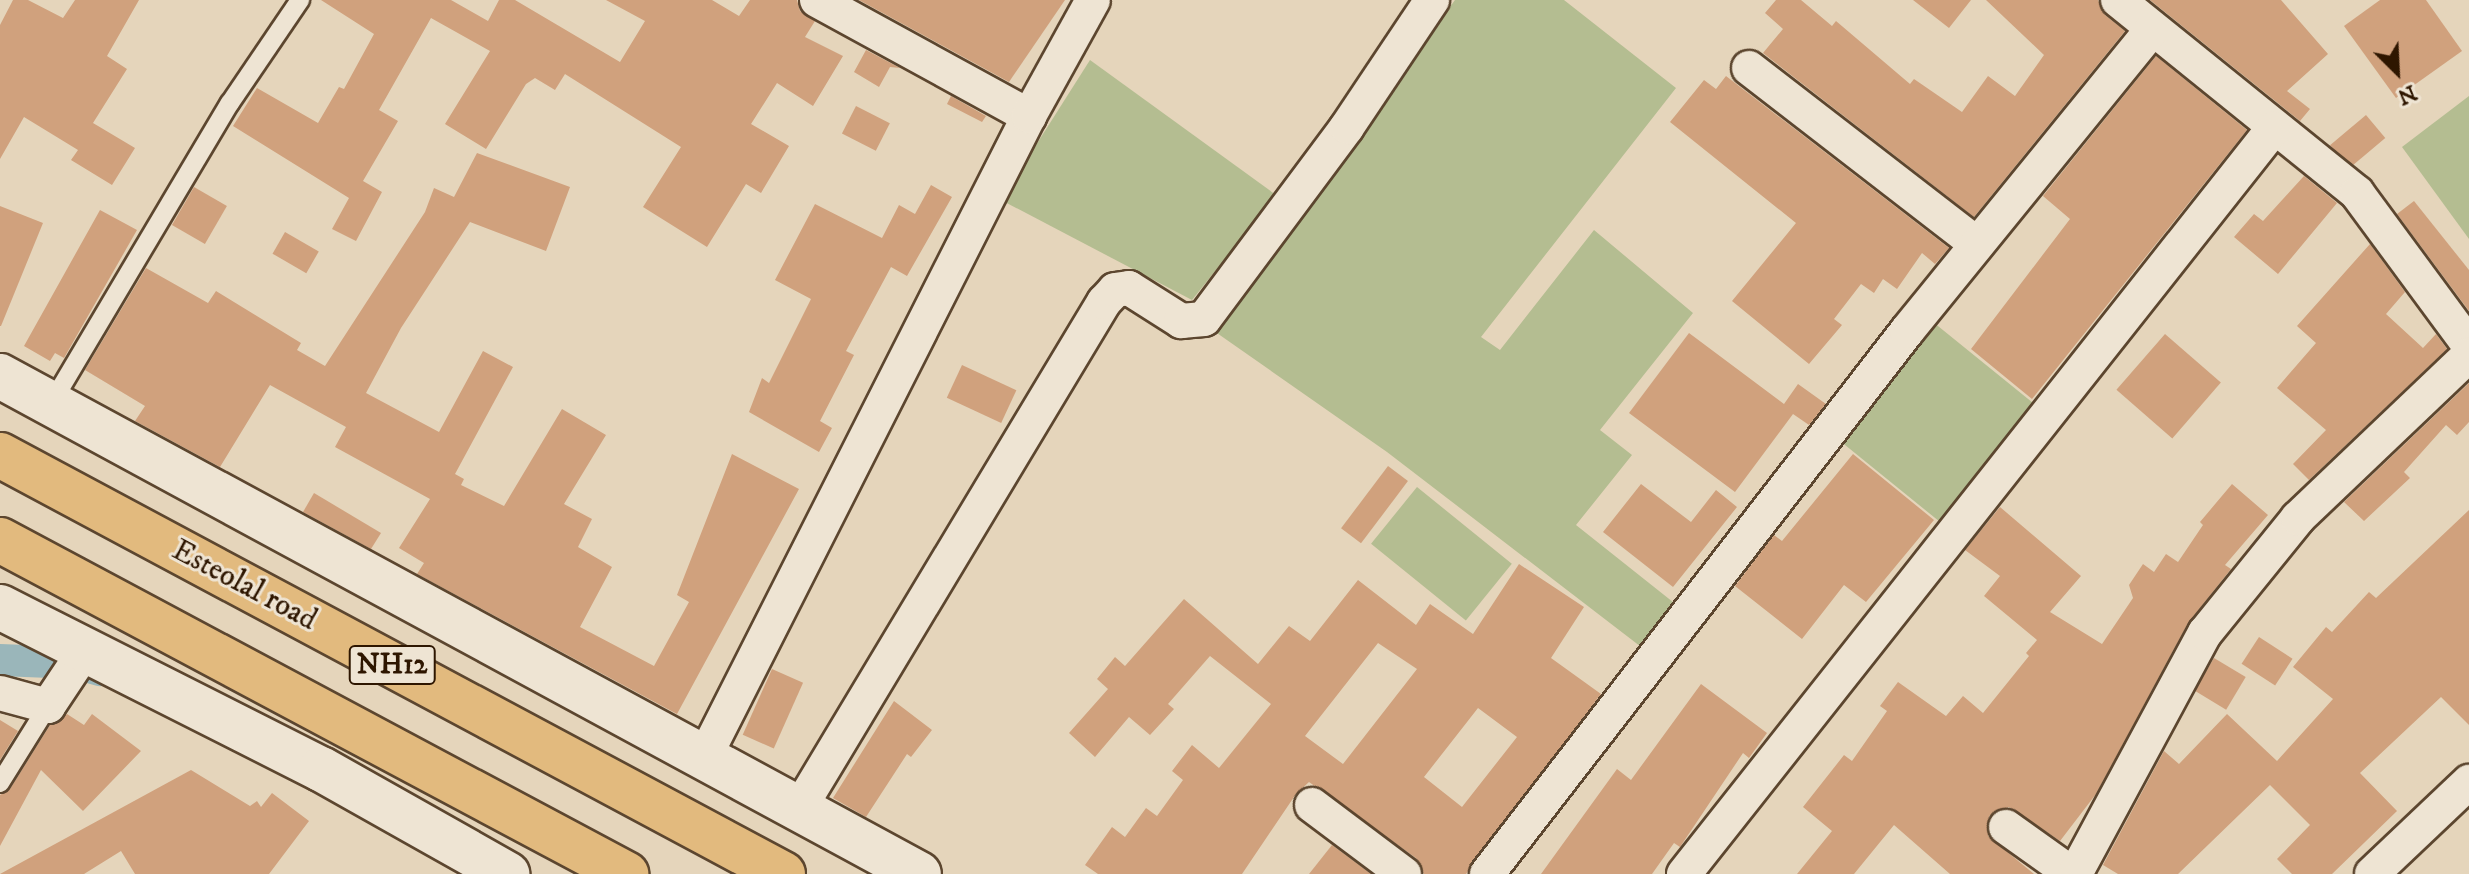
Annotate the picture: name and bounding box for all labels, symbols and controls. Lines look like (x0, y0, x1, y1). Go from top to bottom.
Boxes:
north arrow (2357, 32, 2437, 112)
text: N (2393, 78, 2421, 110)
street label: Esteolal road (166, 533, 322, 639)
road number: NH12 (348, 641, 436, 689)

